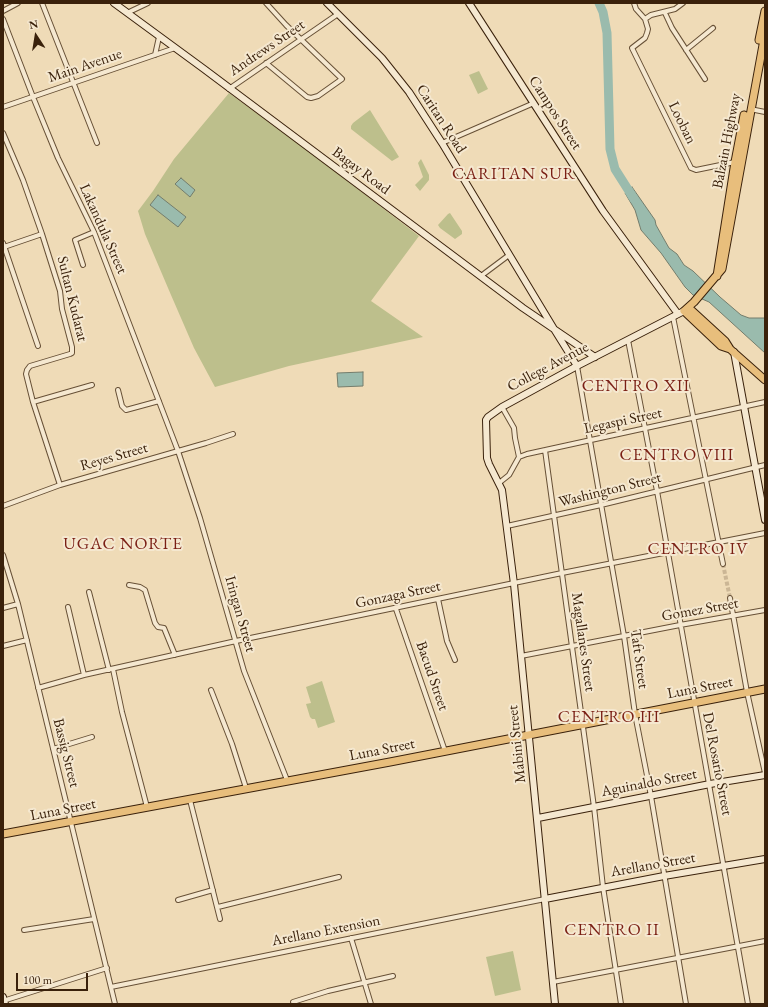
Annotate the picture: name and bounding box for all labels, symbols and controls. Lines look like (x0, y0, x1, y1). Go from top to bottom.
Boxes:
north arrow (16, 16, 56, 56)
text: N (28, 16, 39, 32)
street label: Andrews Street (226, 16, 308, 80)
street label: Main Avenue (46, 45, 124, 87)
street label: Campos Street (524, 73, 586, 153)
street label: Caritan Road (412, 81, 470, 157)
street label: Balzain Highway (709, 92, 745, 190)
street label: Looban (664, 99, 700, 147)
street label: Bagay Road (328, 143, 394, 199)
district label: CARITAN SUR (452, 164, 576, 184)
street label: Lakandula Street (75, 181, 131, 277)
street label: Sultan Kudarat (53, 254, 91, 344)
street label: College Avenue (504, 338, 592, 396)
district label: CENTRO XII (582, 376, 690, 396)
street label: Legaspi Street (582, 404, 664, 438)
street label: Reyes Street (78, 439, 150, 475)
district label: CENTRO VIII (620, 445, 734, 465)
street label: Washington Street (557, 469, 663, 511)
district label: UGAC NORTE (63, 534, 183, 554)
district label: CENTRO IV (647, 539, 749, 559)
street label: Iringan Street (221, 574, 259, 654)
street label: Gonzaga Street (354, 577, 442, 613)
street label: Magallanes Street (567, 591, 599, 693)
street label: Gomez Street (660, 594, 740, 626)
street label: Taft Street (626, 628, 652, 690)
street label: Bacud Street (412, 639, 452, 713)
street label: Luna Street (666, 673, 734, 703)
street label: Mabini Street (504, 704, 530, 784)
district label: CENTRO III (558, 707, 660, 727)
street label: Del Rosario Street (698, 711, 736, 817)
street label: Bassig Street (49, 717, 83, 789)
street label: Luna Street (348, 735, 416, 765)
street label: Aguinaldo Street (600, 765, 698, 801)
street label: Luna Street (29, 795, 97, 825)
street label: Arellano Street (609, 849, 697, 881)
street label: Arellano Extension (270, 912, 382, 950)
district label: CENTRO II (564, 920, 660, 940)
scale bar (18, 965, 90, 991)
text: 100 m (23, 972, 52, 988)

